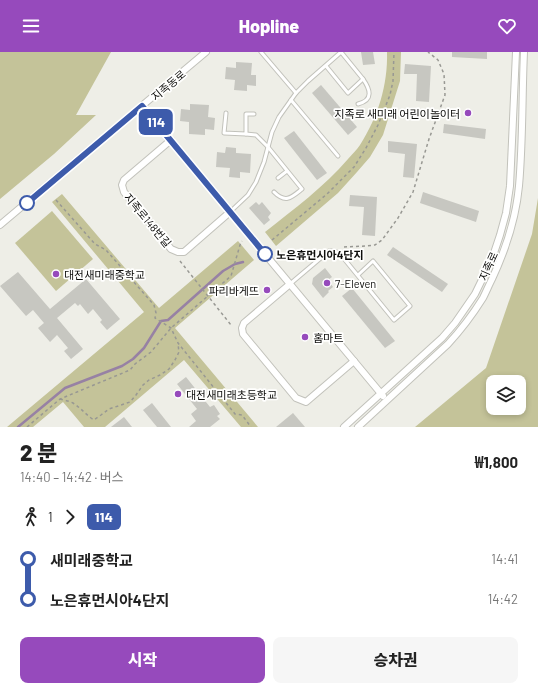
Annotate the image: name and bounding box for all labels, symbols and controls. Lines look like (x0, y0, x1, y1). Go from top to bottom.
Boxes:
icon: menu (20, 15, 42, 37)
text: Hopline (239, 15, 299, 37)
icon: heart (496, 15, 518, 37)
street label: 지족동로 (148, 67, 188, 103)
place label: 지족로 새미래 어린이놀이터 (334, 107, 460, 120)
marker: 지족로 새미래 어린이놀이터 (463, 108, 473, 118)
line badge: 114 (133, 109, 179, 135)
text: 114 (147, 113, 165, 130)
street label: 지족로148번길 (122, 190, 174, 250)
unlabelled marker (19, 195, 35, 211)
marker: 노은휴먼시아4단지 (257, 246, 273, 262)
place label: 노은휴먼시아4단지 (276, 248, 364, 261)
street label: 지족로 (476, 249, 500, 283)
place label: 대전새미래중학교 (64, 268, 145, 281)
marker: 대전새미래중학교 (51, 269, 61, 279)
place label: 7-Eleven (335, 277, 376, 290)
marker: 7-Eleven (322, 278, 332, 288)
place label: 파리바게뜨 (208, 284, 259, 297)
marker: 파리바게뜨 (262, 285, 272, 295)
place label: 홈마트 (313, 331, 343, 344)
marker: 홈마트 (300, 332, 310, 342)
map controls (486, 375, 526, 415)
button: layers (486, 375, 526, 415)
place label: 대전새미래초등학교 (186, 388, 277, 401)
marker: 대전새미래초등학교 (173, 389, 183, 399)
text: 2 분 (20, 439, 57, 465)
text: ₩1,800 (475, 453, 518, 471)
text: 14:40 – 14:42 · 버스 (20, 469, 124, 485)
icon: walk (20, 506, 42, 528)
icon: forward (59, 506, 81, 528)
text: 114 (95, 508, 113, 525)
text: 1 (48, 509, 53, 525)
text: 새미래중학교 (50, 551, 133, 569)
text: 14:41 (491, 551, 518, 567)
text: 노은휴먼시아4단지 (50, 591, 169, 609)
text: 14:42 (488, 591, 518, 607)
button: 시작 (20, 637, 265, 683)
button: 승차권 (273, 637, 518, 683)

